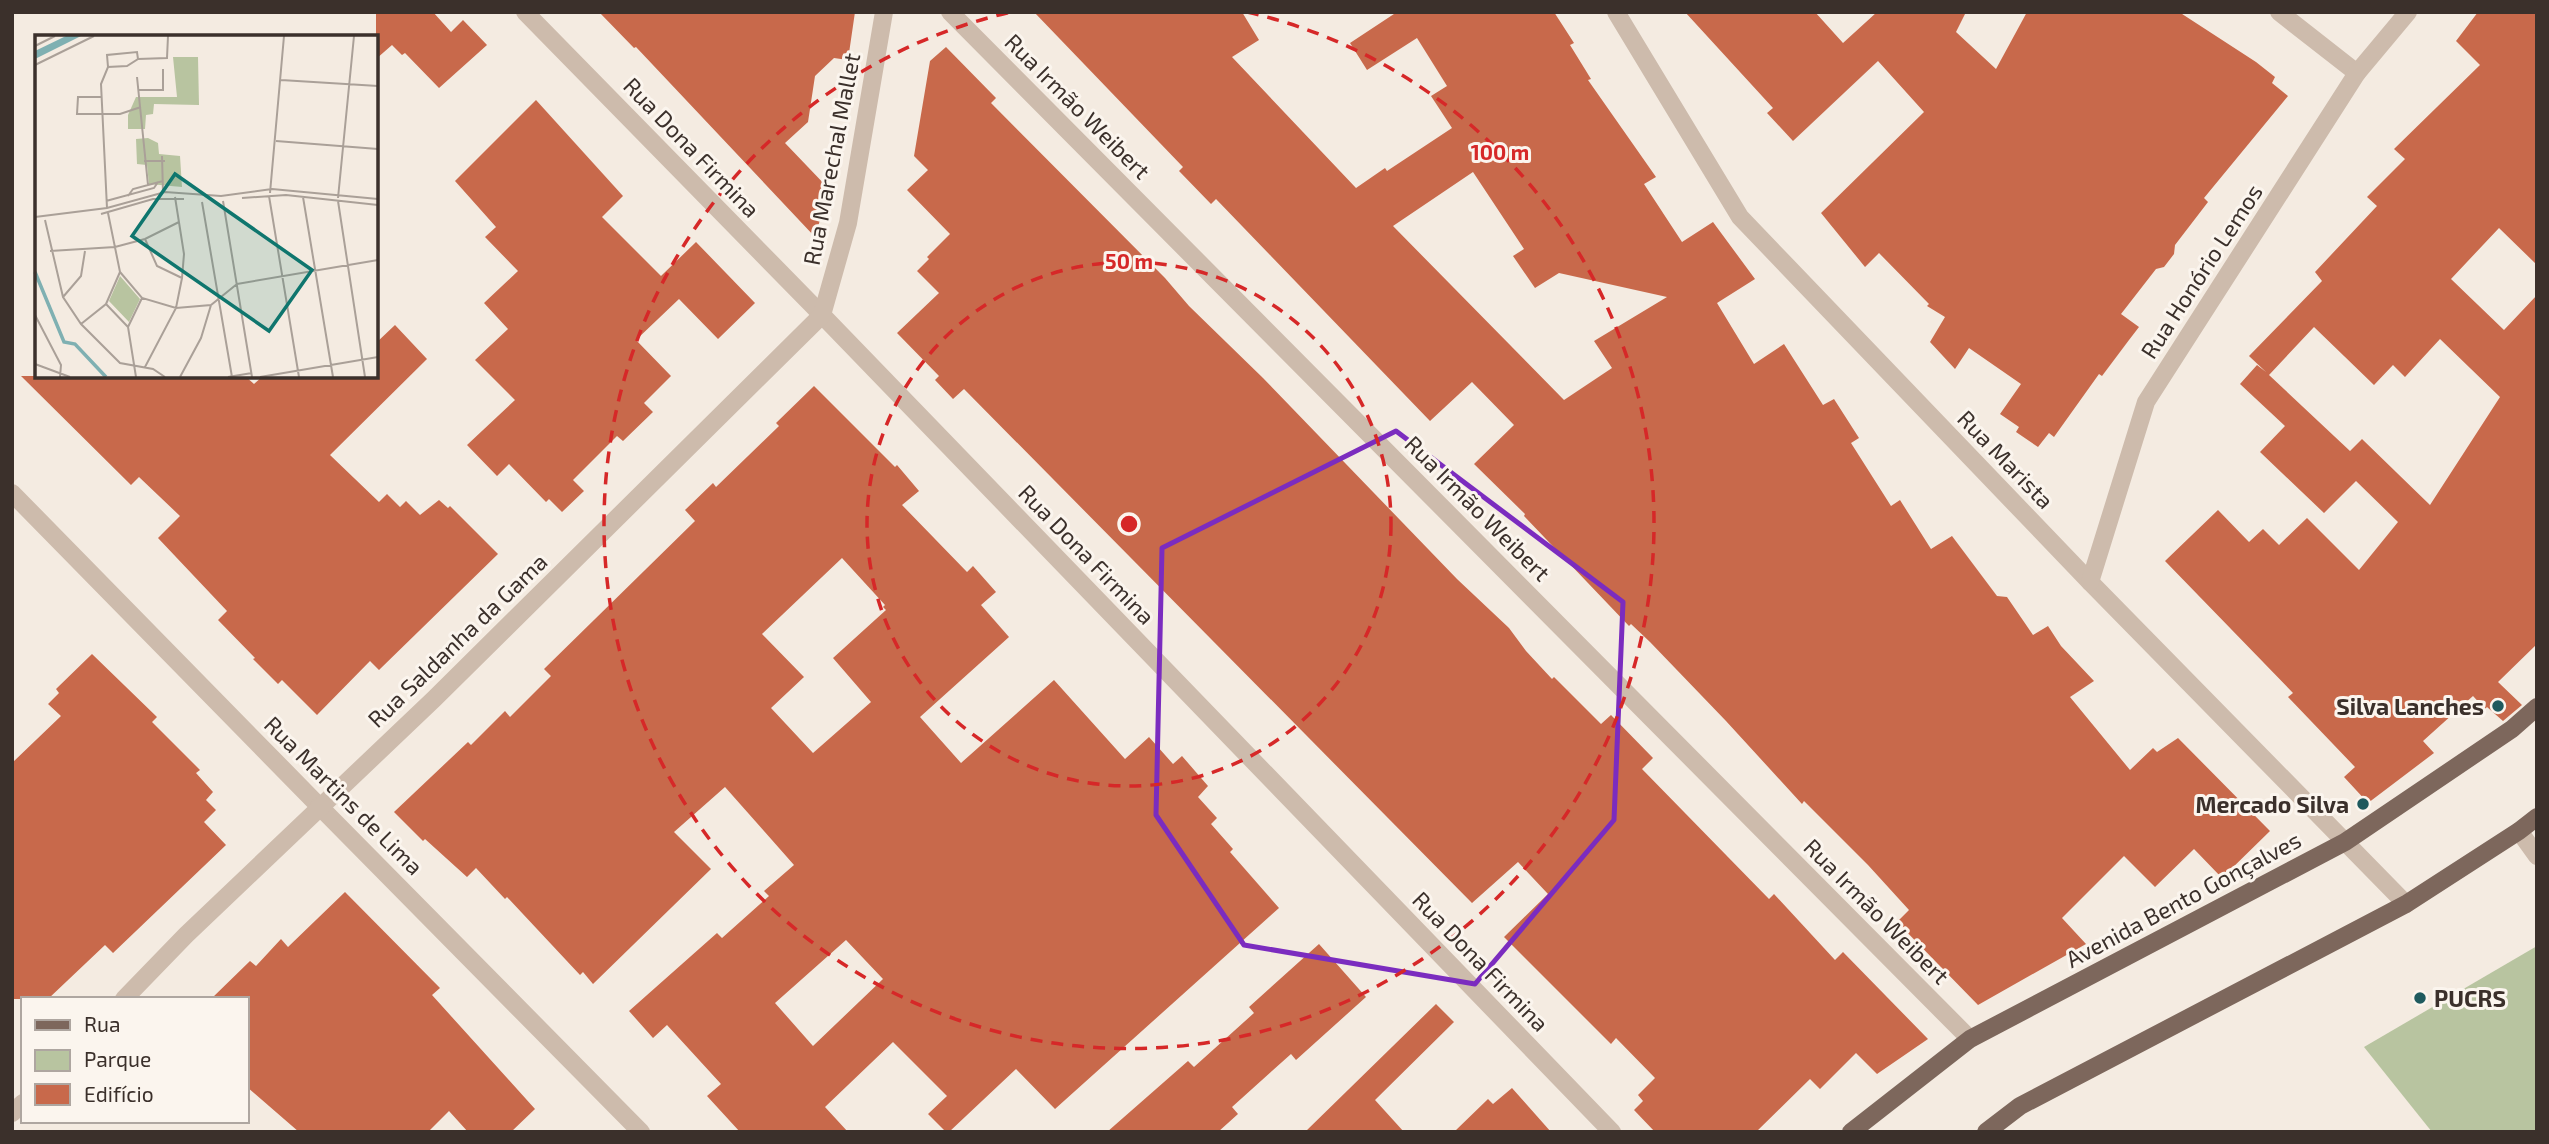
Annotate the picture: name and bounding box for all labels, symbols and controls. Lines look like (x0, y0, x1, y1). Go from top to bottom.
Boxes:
street label: Rua Irmão Weibert (1000, 28, 1157, 185)
inset map (35, 35, 378, 378)
street label: Rua Marechal Mallet (797, 50, 865, 267)
street label: Rua Dona Firmina (618, 71, 766, 223)
text: 100 m (1471, 139, 1529, 164)
street label: Rua Honório Lemos (2134, 179, 2268, 363)
text: 50 m (1105, 248, 1153, 273)
street label: Rua Marista (1952, 404, 2060, 514)
street label: Rua Irmão Weibert (1400, 430, 1557, 587)
street label: Rua Dona Firmina (1013, 478, 1161, 630)
centre of rings (1117, 512, 1141, 536)
street label: Rua Saldanha da Gama (361, 547, 553, 733)
place label: Silva Lanches (2336, 692, 2484, 720)
marker: Silva Lanches (2490, 698, 2506, 714)
street label: Rua Martins de Lima (259, 710, 429, 880)
place label: Mercado Silva (2196, 790, 2349, 818)
marker: Mercado Silva (2355, 796, 2371, 812)
street label: Avenida Bento Gonçalves (2061, 825, 2306, 974)
street label: Rua Irmão Weibert (1799, 833, 1956, 990)
street label: Rua Dona Firmina (1407, 885, 1555, 1037)
place label: PUCRS (2434, 984, 2506, 1012)
marker: PUCRS (2412, 990, 2428, 1006)
legend (21, 997, 248, 1123)
text: Rua (84, 1011, 120, 1036)
text: Parque (84, 1046, 151, 1071)
text: Edifício (84, 1081, 154, 1106)

